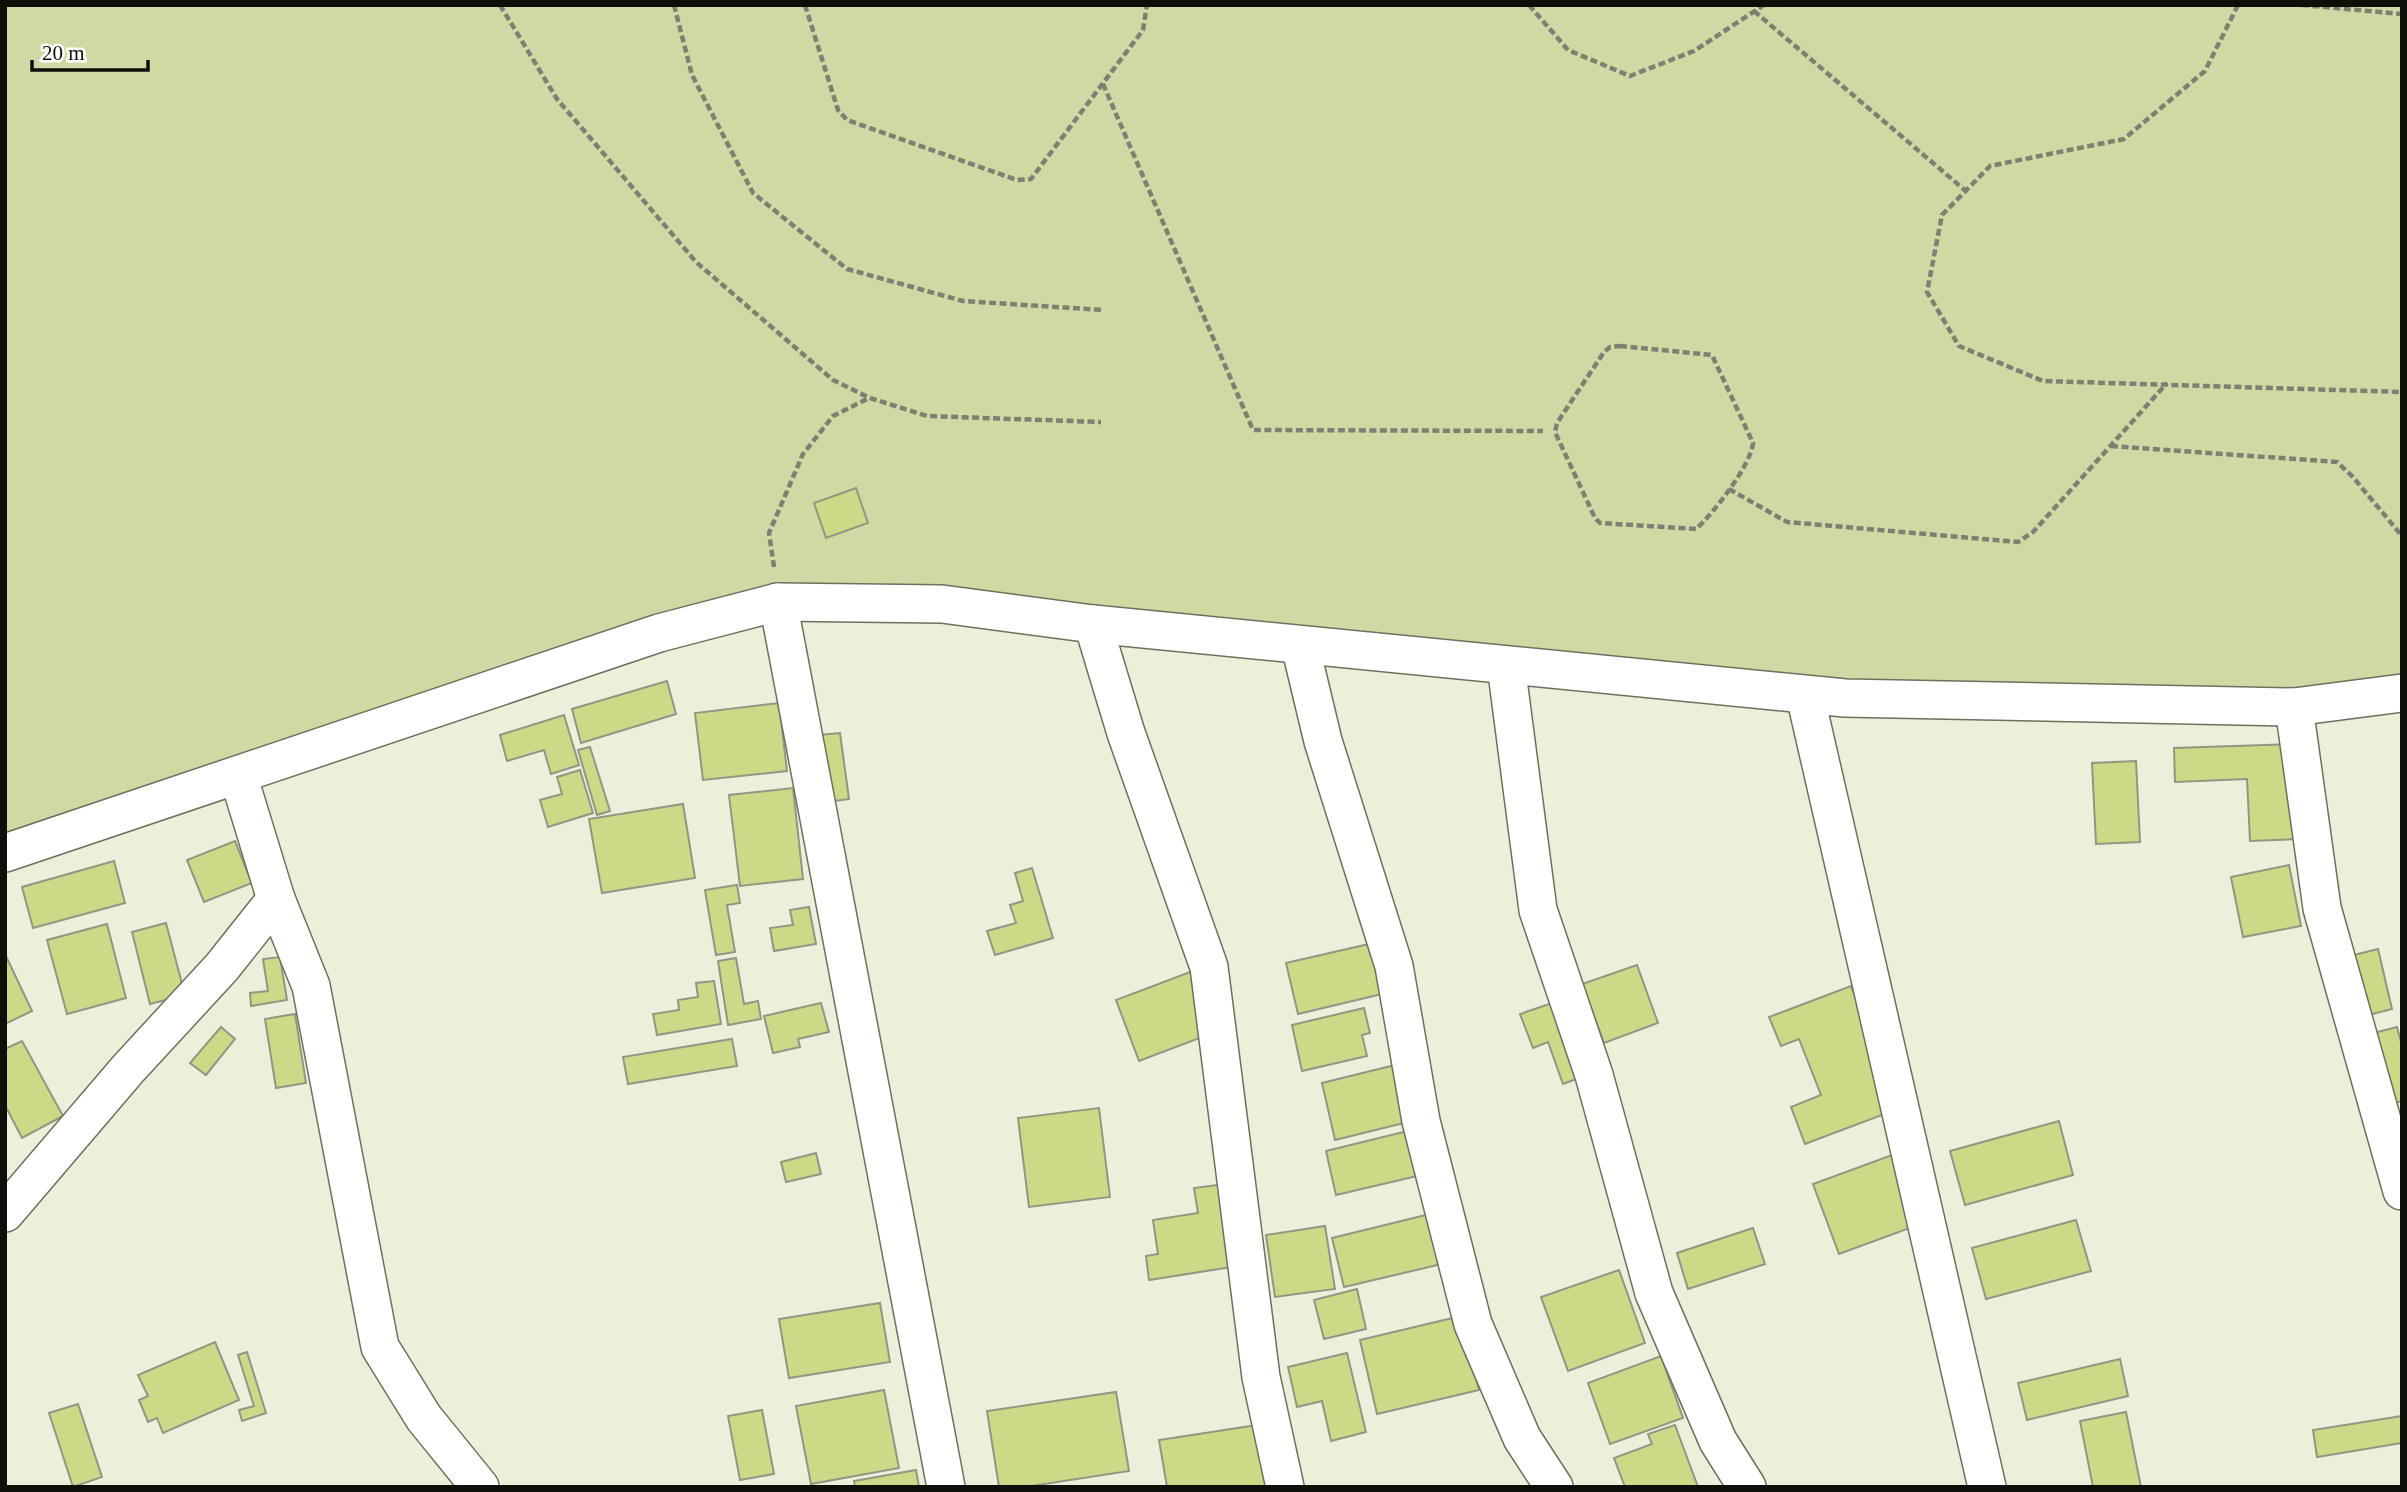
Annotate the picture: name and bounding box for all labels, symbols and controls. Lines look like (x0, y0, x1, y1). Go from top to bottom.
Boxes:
scale bar (32, 28, 147, 72)
text: 20 m (42, 41, 85, 65)

